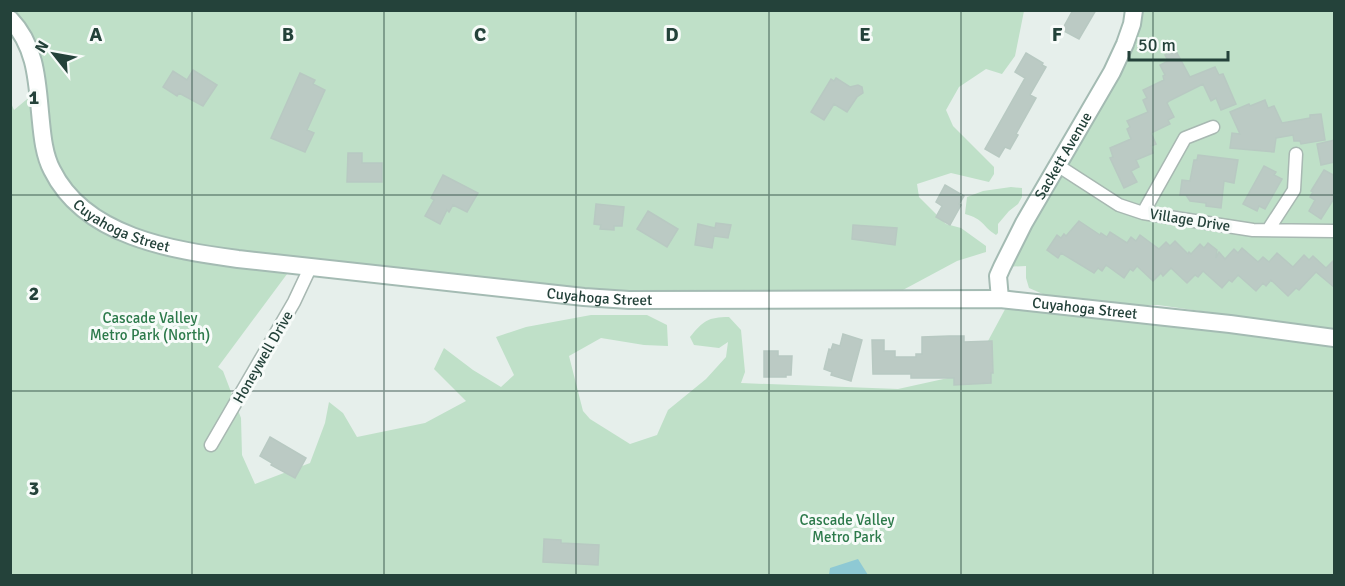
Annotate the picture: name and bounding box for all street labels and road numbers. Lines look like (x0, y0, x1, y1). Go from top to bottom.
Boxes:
street label: Sackett Avenue (1031, 109, 1096, 203)
street label: Cuyahoga Street (69, 195, 172, 256)
street label: Village Drive (1148, 205, 1232, 235)
street label: Cuyahoga Street (546, 284, 652, 309)
street label: Cuyahoga Street (1031, 294, 1138, 323)
street label: Honeywell Drive (229, 307, 297, 407)

